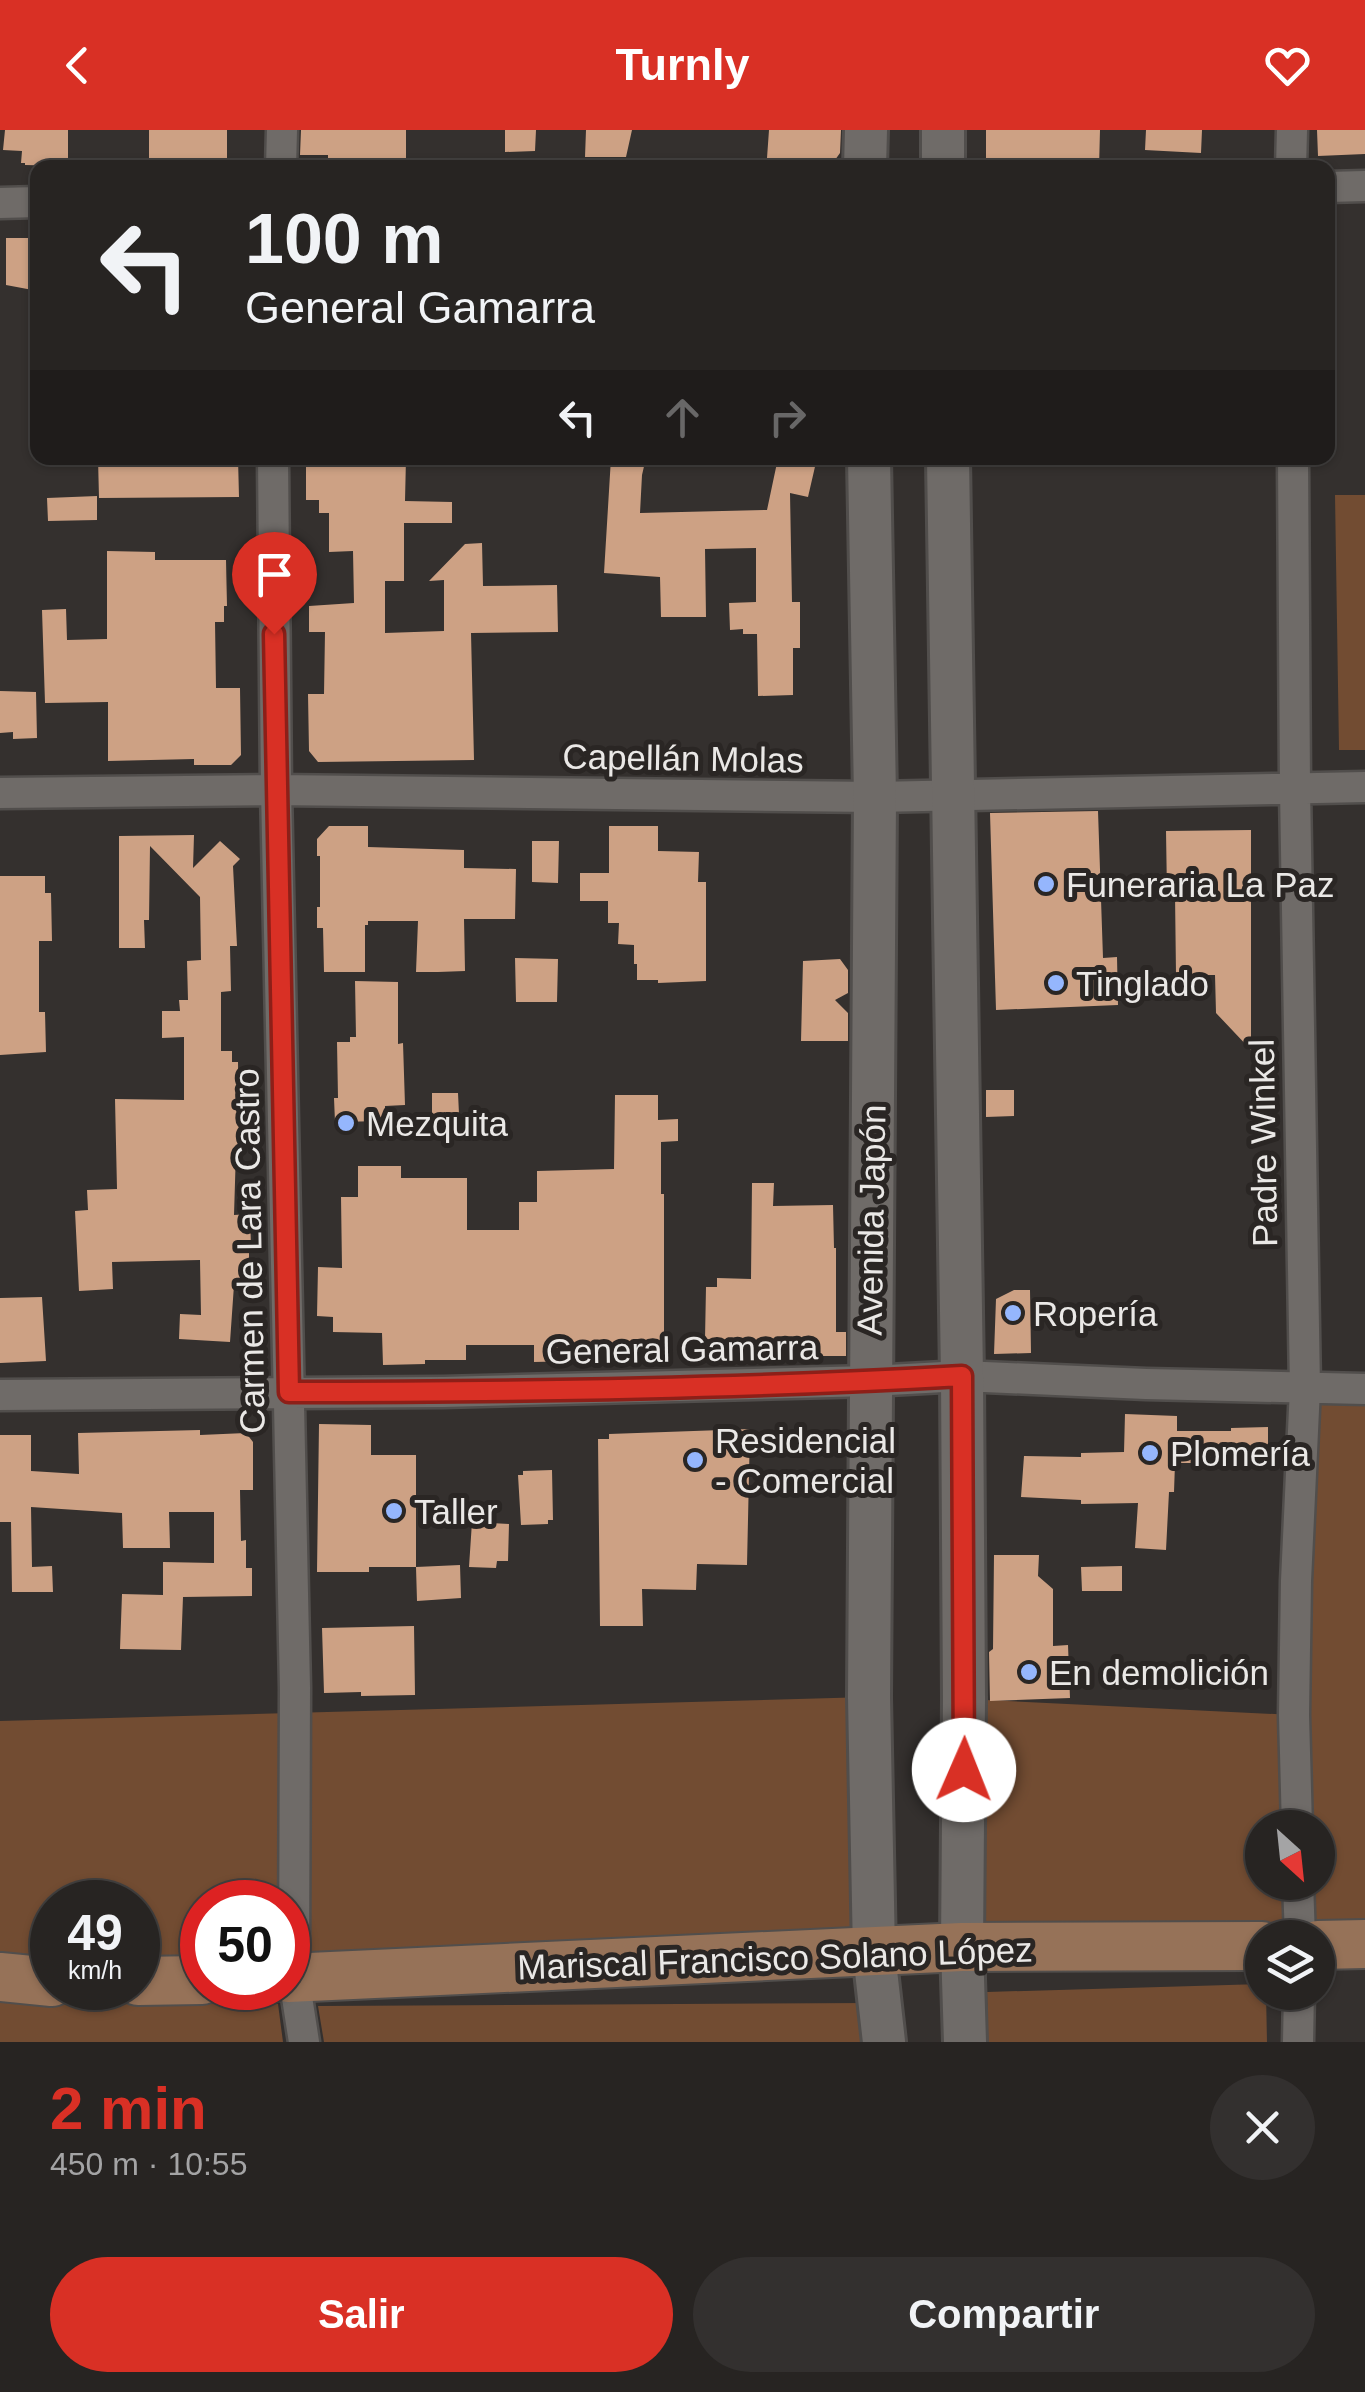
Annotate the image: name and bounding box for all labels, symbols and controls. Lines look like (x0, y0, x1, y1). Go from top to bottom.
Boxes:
icon: back (50, 38, 105, 93)
icon: heart (1260, 38, 1315, 93)
text: Turnly (615, 39, 750, 90)
icon: left (80, 200, 210, 330)
text: 100 m (245, 200, 443, 278)
text: General Gamarra (245, 282, 595, 333)
icon: left (550, 390, 605, 445)
icon: ahead (655, 390, 710, 445)
icon: right (760, 390, 815, 445)
pin (232, 532, 317, 635)
icon: arrive (247, 547, 302, 602)
street label: Capellán Molas (562, 736, 804, 780)
place label: Funeraria La Paz (1066, 865, 1334, 904)
marker: Funeraria La Paz (1035, 873, 1057, 895)
place label: Tinglado (1076, 964, 1209, 1003)
marker: Tinglado (1045, 972, 1067, 994)
street label: Padre Winkel (1242, 1039, 1284, 1247)
street label: Carmen de Lara Castro (226, 1068, 272, 1434)
place label: Mezquita (366, 1104, 509, 1143)
street label: Avenida Japón (849, 1104, 893, 1336)
marker: Mezquita (335, 1112, 357, 1134)
place label: Ropería (1033, 1294, 1158, 1333)
marker: Ropería (1002, 1302, 1024, 1324)
street label: General Gamarra (546, 1327, 819, 1371)
place label: Residencial - Comercial (715, 1421, 896, 1500)
place label: Plomería (1170, 1434, 1311, 1473)
marker: Plomería (1139, 1442, 1161, 1464)
marker: Residencial - Comercial (684, 1449, 706, 1471)
place label: Taller (414, 1492, 498, 1531)
marker: Taller (383, 1500, 405, 1522)
place label: En demolición (1049, 1653, 1269, 1692)
marker: En demolición (1018, 1661, 1040, 1683)
position arrow (912, 1718, 1016, 1822)
north arrow (1245, 1810, 1335, 1900)
map controls (1245, 1810, 1335, 2010)
speed limit sign: 50 (180, 1880, 310, 2010)
text: 49 (67, 1905, 123, 1961)
button: layers (1245, 1920, 1335, 2010)
street label: Mariscal Francisco Solano López (517, 1930, 1033, 1986)
text: km/h (68, 1956, 122, 1984)
text: 2 min (50, 2075, 207, 2142)
button: close (1210, 2075, 1315, 2180)
text: 450 m · 10:55 (50, 2146, 247, 2182)
button: Salir (50, 2257, 673, 2372)
button: Compartir (693, 2257, 1315, 2372)

